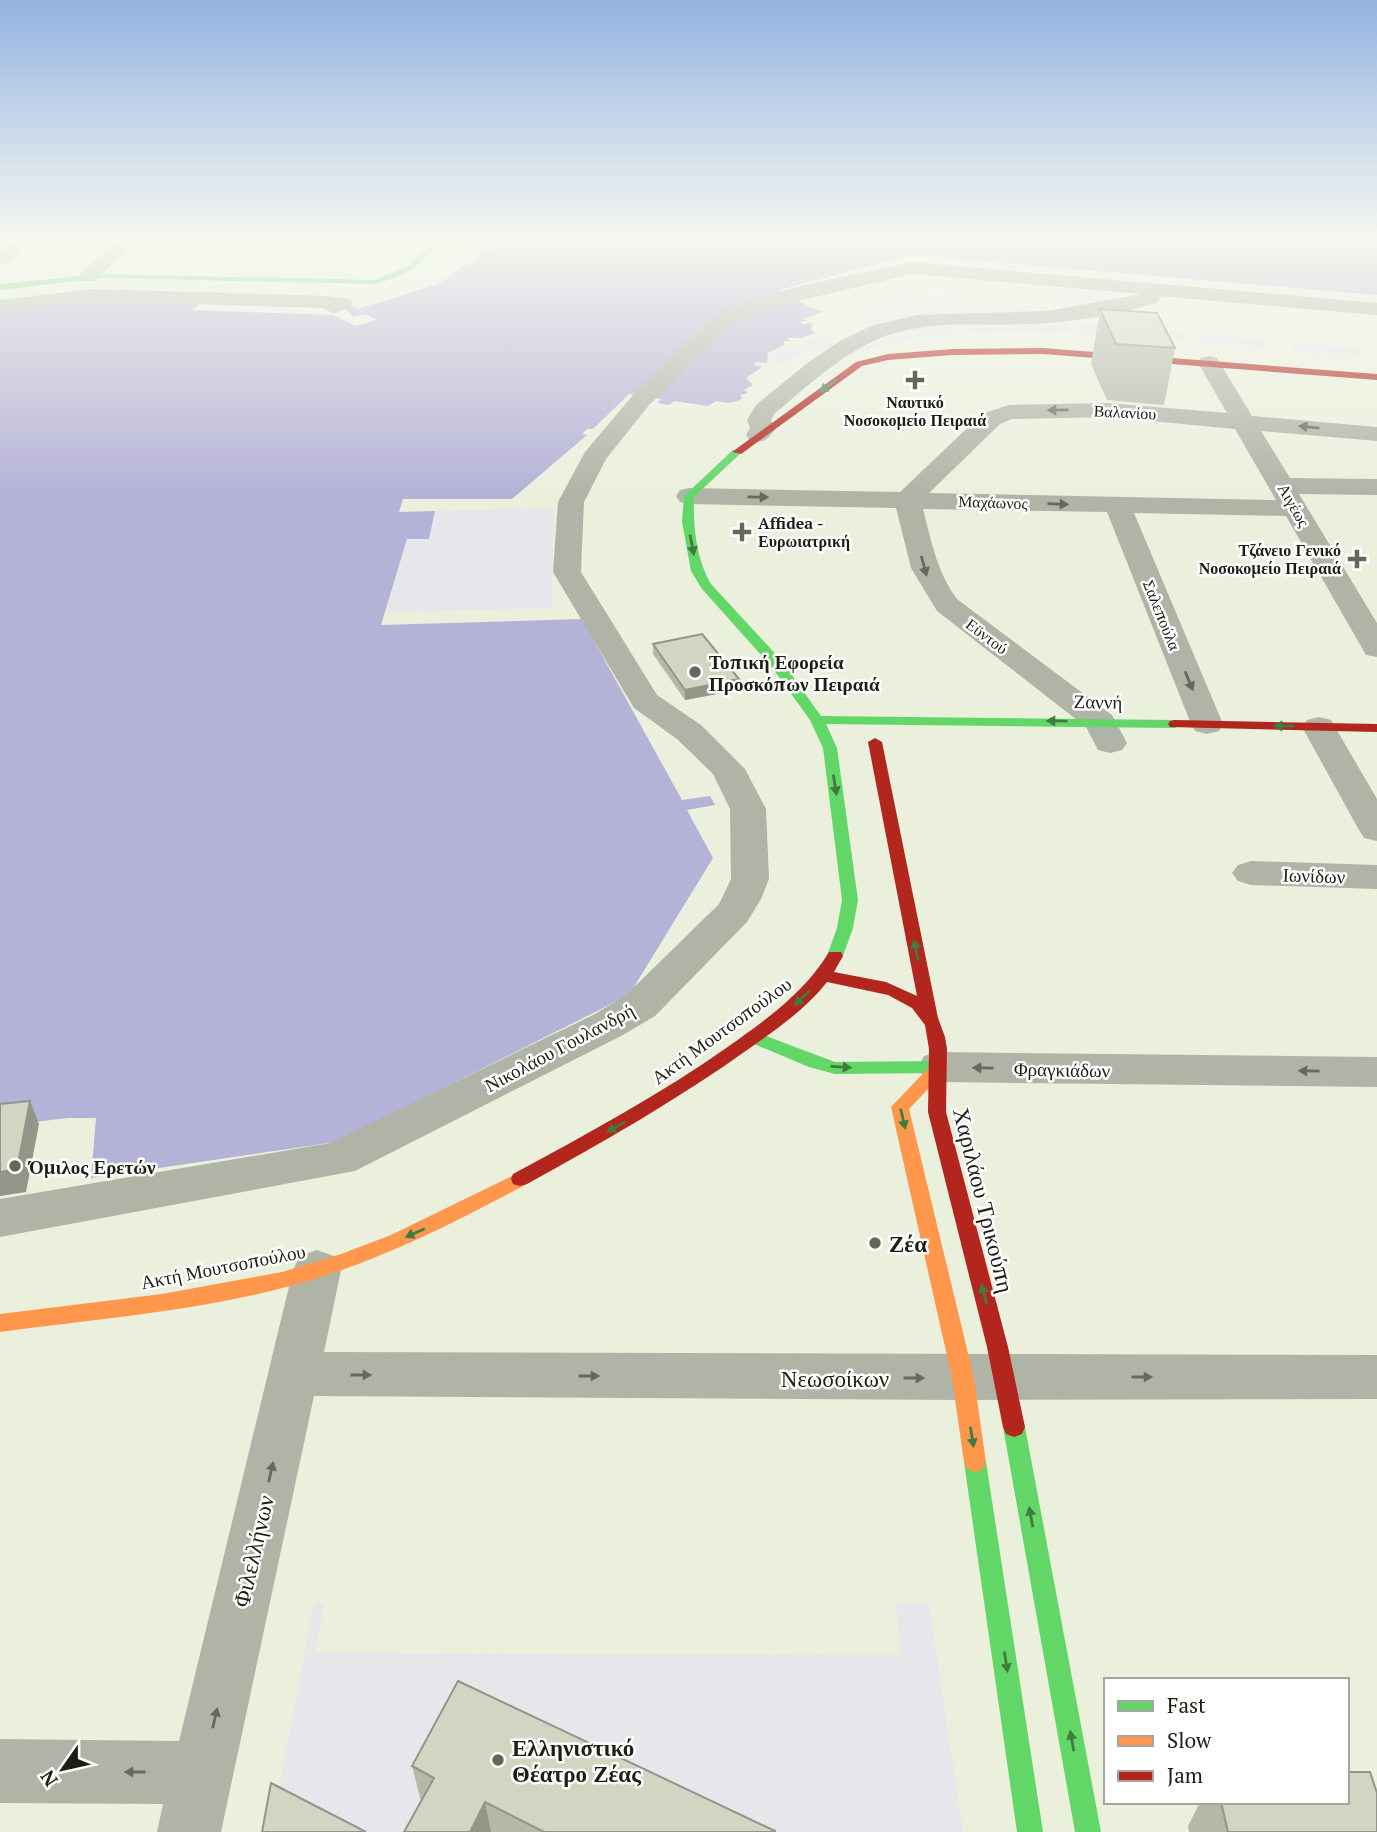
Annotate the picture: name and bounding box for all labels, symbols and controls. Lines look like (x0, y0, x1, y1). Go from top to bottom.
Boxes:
marker: Ναυτικό Νοσοκομείο Πειραιά (905, 370, 925, 390)
one-way arrow (819, 379, 837, 393)
place label: Ναυτικό Νοσοκομείο Πειραιά (844, 391, 986, 431)
street label: Βαλανίου (1093, 399, 1157, 425)
one-way arrow (1047, 405, 1069, 416)
one-way arrow (1298, 422, 1320, 433)
street label: Αιγέως (1273, 479, 1315, 531)
street label: Μαχάωνος (958, 490, 1029, 514)
one-way arrow (747, 491, 769, 503)
one-way arrow (1048, 498, 1070, 509)
place label: Affidea - Ευρωιατρική (758, 512, 850, 552)
marker: Affidea - Ευρωιατρική (732, 522, 752, 542)
one-way arrow (687, 534, 698, 556)
place label: Τζάνειο Γενικό Νοσοκομείο Πειραιά (1199, 539, 1341, 579)
marker: Τζάνειο Γενικό Νοσοκομείο Πειραιά (1347, 549, 1367, 569)
one-way arrow (919, 555, 930, 577)
street label: Σαλεπούλα (1138, 577, 1186, 654)
street label: Εϋντού (961, 613, 1013, 659)
place label: Τοπική Εφορεία Προσκόπων Πειραιά (709, 649, 880, 696)
marker: Τοπική Εφορεία Προσκόπων Πειραιά (687, 664, 703, 680)
one-way arrow (1184, 671, 1195, 692)
street label: Ζαννή (1073, 688, 1123, 714)
one-way arrow (1046, 715, 1068, 727)
one-way arrow (1273, 720, 1295, 732)
one-way arrow (830, 775, 841, 797)
street label: Ιωνίδων (1282, 861, 1346, 889)
one-way arrow (911, 939, 922, 961)
street label: Ακτή Μουτσοπούλου (646, 971, 796, 1089)
one-way arrow (794, 989, 811, 1006)
street label: Νικολάου Γουλανδρή (480, 997, 638, 1097)
street label: Φραγκιάδων (1014, 1056, 1111, 1082)
one-way arrow (830, 1062, 852, 1073)
one-way arrow (972, 1062, 994, 1074)
one-way arrow (1298, 1065, 1320, 1077)
street label: Χαριλάου Τρικούπη (946, 1104, 1022, 1296)
one-way arrow (898, 1108, 909, 1130)
one-way arrow (606, 1121, 625, 1133)
place label: Όμιλος Ερετών (27, 1154, 156, 1179)
marker: Όμιλος Ερετών (7, 1158, 23, 1174)
one-way arrow (404, 1228, 425, 1239)
place label: Ζέα (889, 1228, 927, 1259)
marker: Ζέα (867, 1235, 883, 1251)
street label: Ακτή Μουτσοπούλου (138, 1238, 308, 1294)
one-way arrow (978, 1283, 989, 1305)
street label: Νεωσοίκων (781, 1363, 889, 1394)
one-way arrow (351, 1369, 373, 1381)
one-way arrow (578, 1370, 600, 1382)
one-way arrow (1131, 1371, 1153, 1383)
one-way arrow (904, 1372, 926, 1384)
one-way arrow (967, 1426, 978, 1448)
one-way arrow (266, 1461, 277, 1483)
street label: Φιλελλήνων (225, 1492, 281, 1610)
one-way arrow (1025, 1506, 1036, 1528)
one-way arrow (1001, 1651, 1012, 1673)
legend (1104, 1678, 1349, 1804)
text: Fast (1167, 1691, 1206, 1719)
one-way arrow (210, 1707, 221, 1729)
text: Slow (1167, 1726, 1212, 1754)
one-way arrow (1066, 1730, 1077, 1752)
place label: Ελληνιστικό Θέατρο Ζέας (512, 1732, 641, 1789)
north arrow (28, 1734, 98, 1804)
marker: Ελληνιστικό Θέατρο Ζέας (490, 1752, 506, 1768)
text: Jam (1167, 1761, 1203, 1789)
text: N (34, 1765, 63, 1792)
one-way arrow (123, 1766, 145, 1778)

